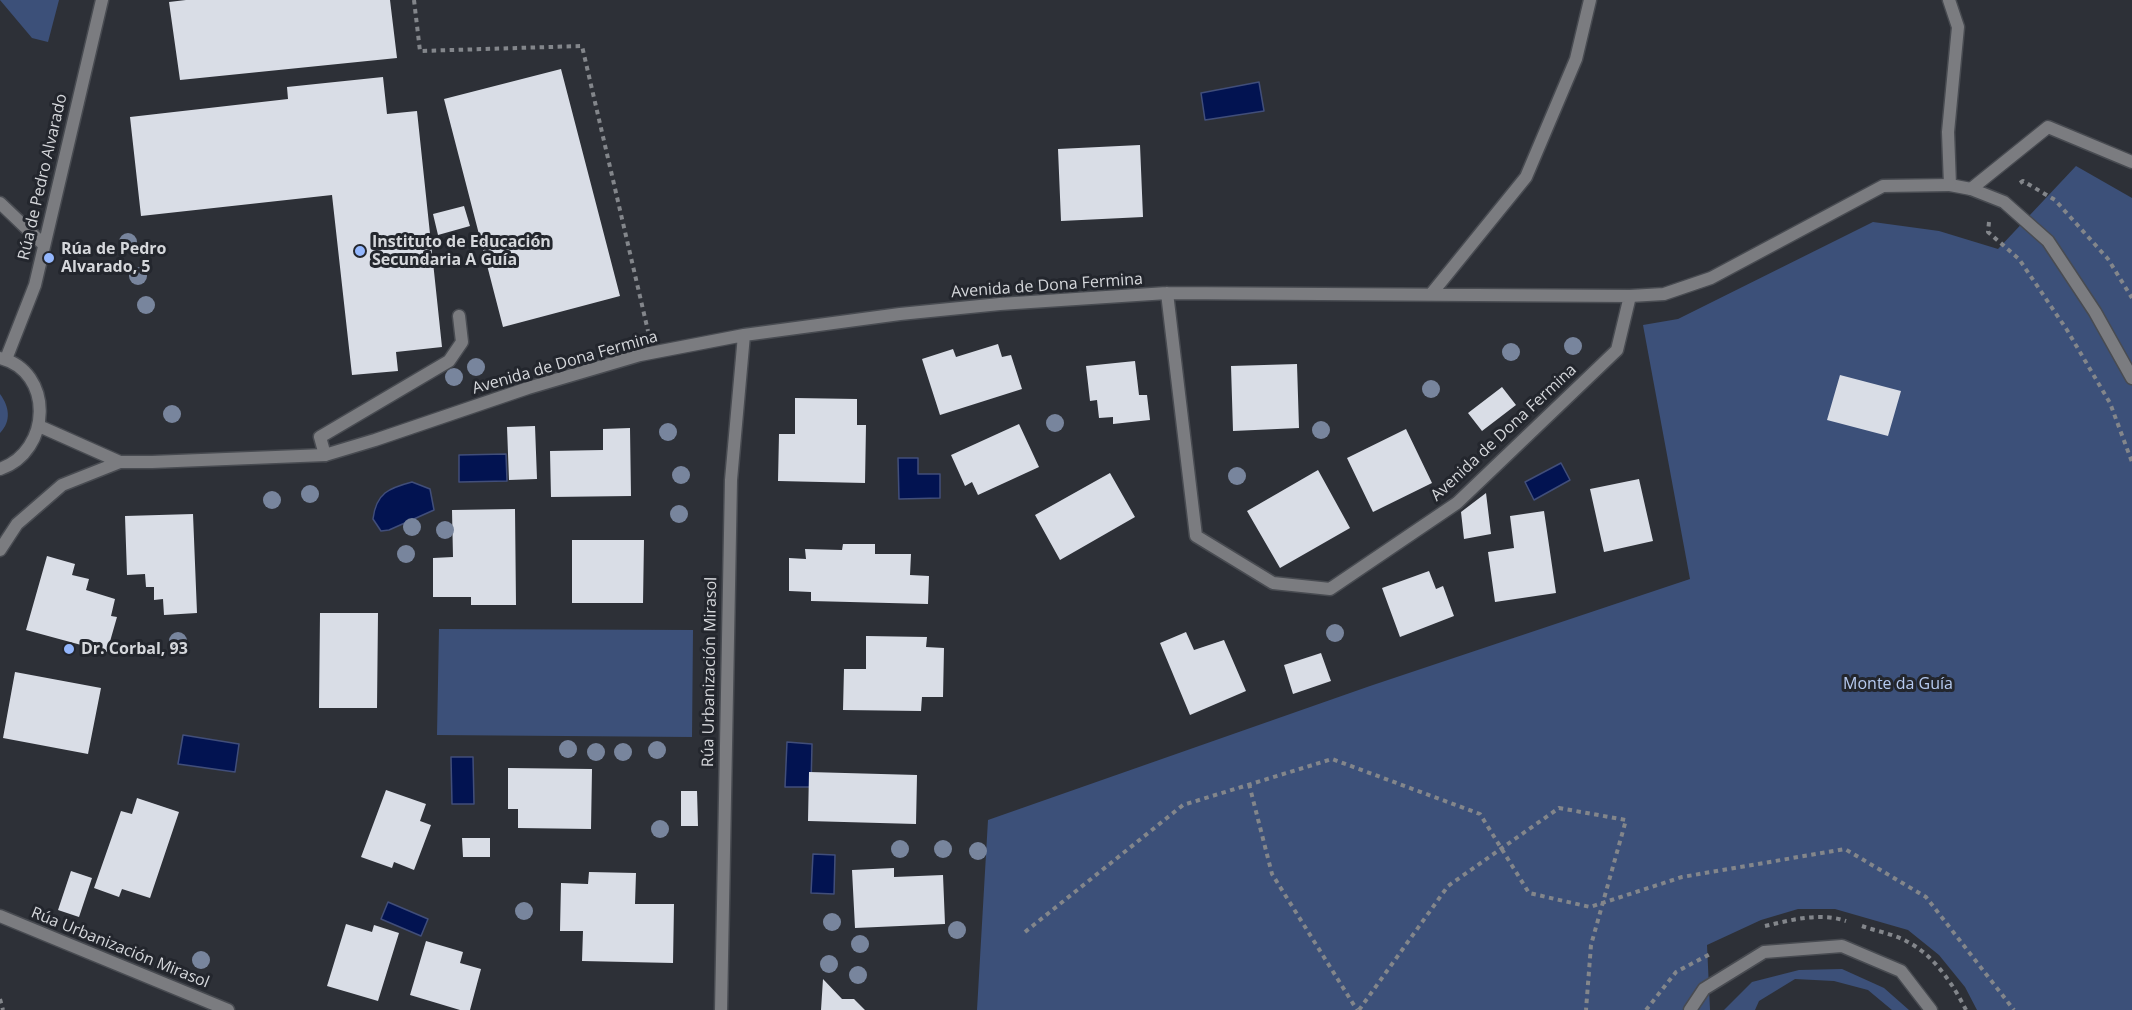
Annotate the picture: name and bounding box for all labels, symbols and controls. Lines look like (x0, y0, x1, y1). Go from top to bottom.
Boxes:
street label: Rúa de Pedro Alvarado (14, 92, 72, 262)
place label: Instituto de Educación Secundaria A Guía (372, 232, 551, 270)
place label: Rúa de Pedro Alvarado, 5 (61, 239, 166, 277)
marker: Instituto de Educación Secundaria A Guía (353, 244, 367, 258)
marker: Rúa de Pedro Alvarado, 5 (42, 251, 56, 265)
street label: Avenida de Dona Fermina (950, 270, 1144, 302)
street label: Avenida de Dona Fermina (470, 327, 660, 399)
street label: Avenida de Dona Fermina (1427, 360, 1581, 506)
street label: Rúa Urbanización Mirasol (699, 577, 721, 767)
place label: Dr. Corbal, 93 (81, 639, 188, 659)
marker: Dr. Corbal, 93 (62, 642, 76, 656)
park label: Monte da Guía (1843, 674, 1953, 694)
street label: Rúa Urbanización Mirasol (28, 903, 212, 993)

